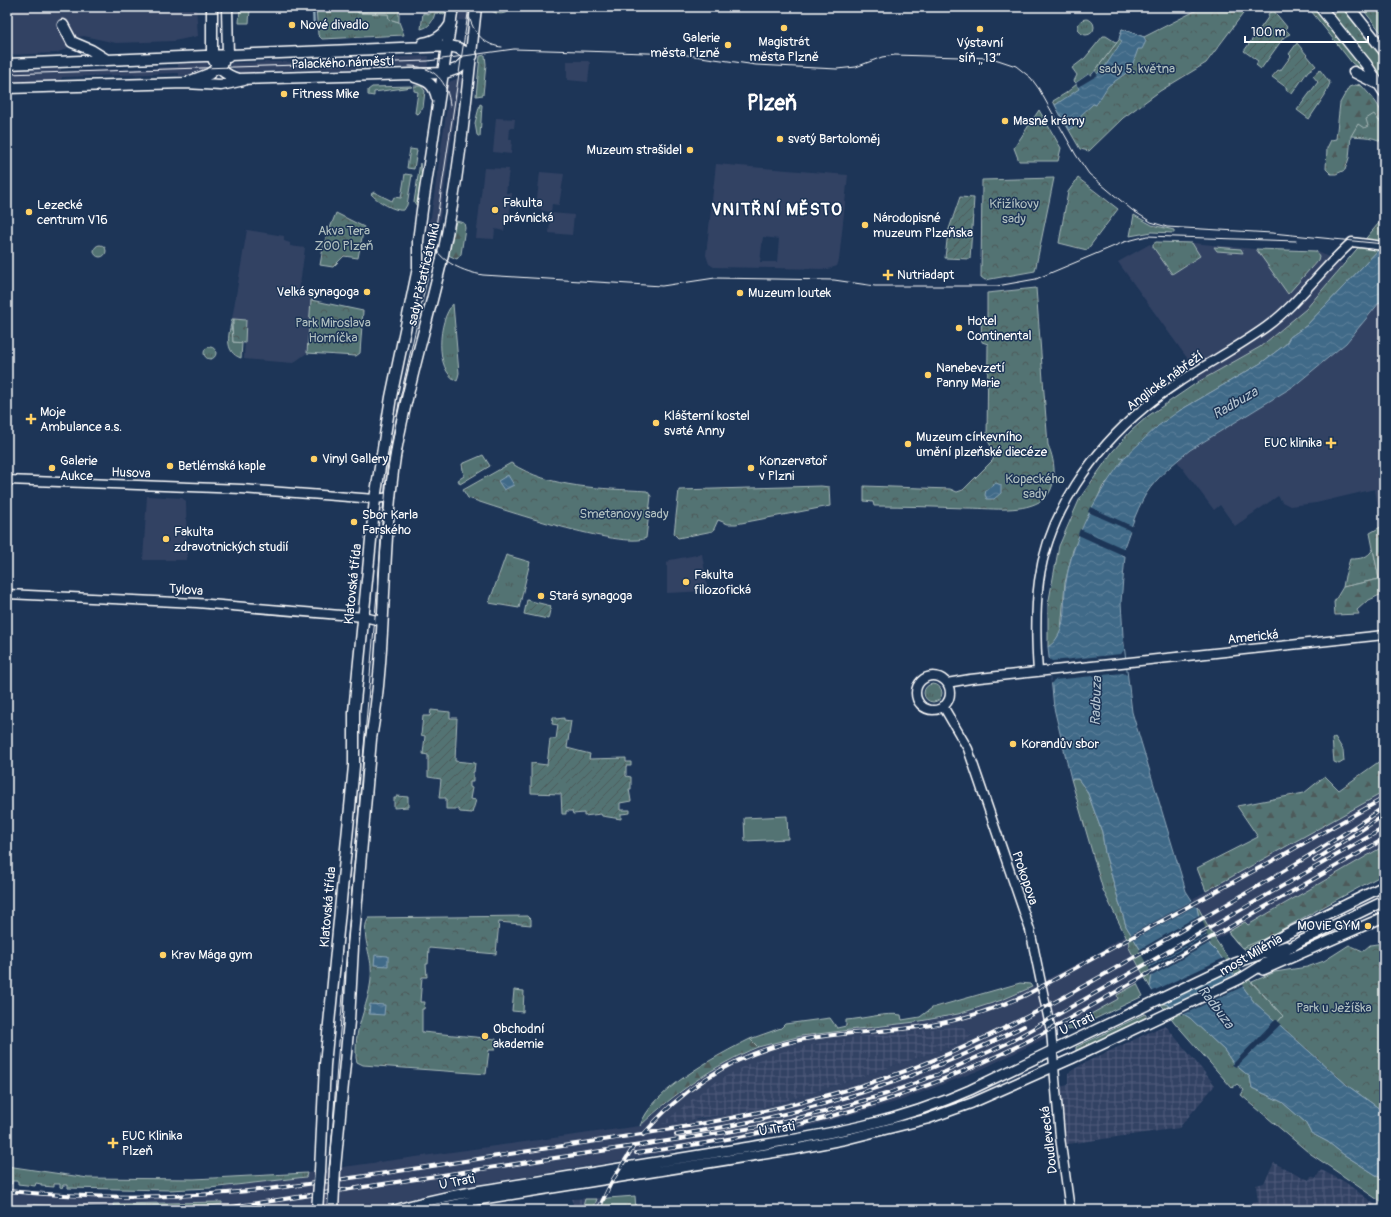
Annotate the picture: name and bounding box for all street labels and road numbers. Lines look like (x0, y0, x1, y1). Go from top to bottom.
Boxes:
street label: Palackého náměstí (291, 53, 395, 73)
street label: sady Pětatřicátníků (404, 221, 444, 327)
street label: Anglické nábřeží (1123, 348, 1207, 414)
street label: Husova (111, 464, 151, 482)
street label: Klatovská třída (341, 543, 365, 625)
street label: Tylova (168, 581, 204, 599)
street label: Americká (1227, 626, 1279, 648)
street label: Prokopova (1008, 849, 1042, 907)
street label: Klatovská třída (316, 866, 340, 948)
street label: most Milénia (1217, 931, 1285, 979)
street label: U Trati (1057, 1009, 1097, 1039)
street label: Doudlevecká (1037, 1105, 1061, 1175)
street label: U Trati (758, 1118, 796, 1140)
street label: U Trati (438, 1171, 476, 1193)

